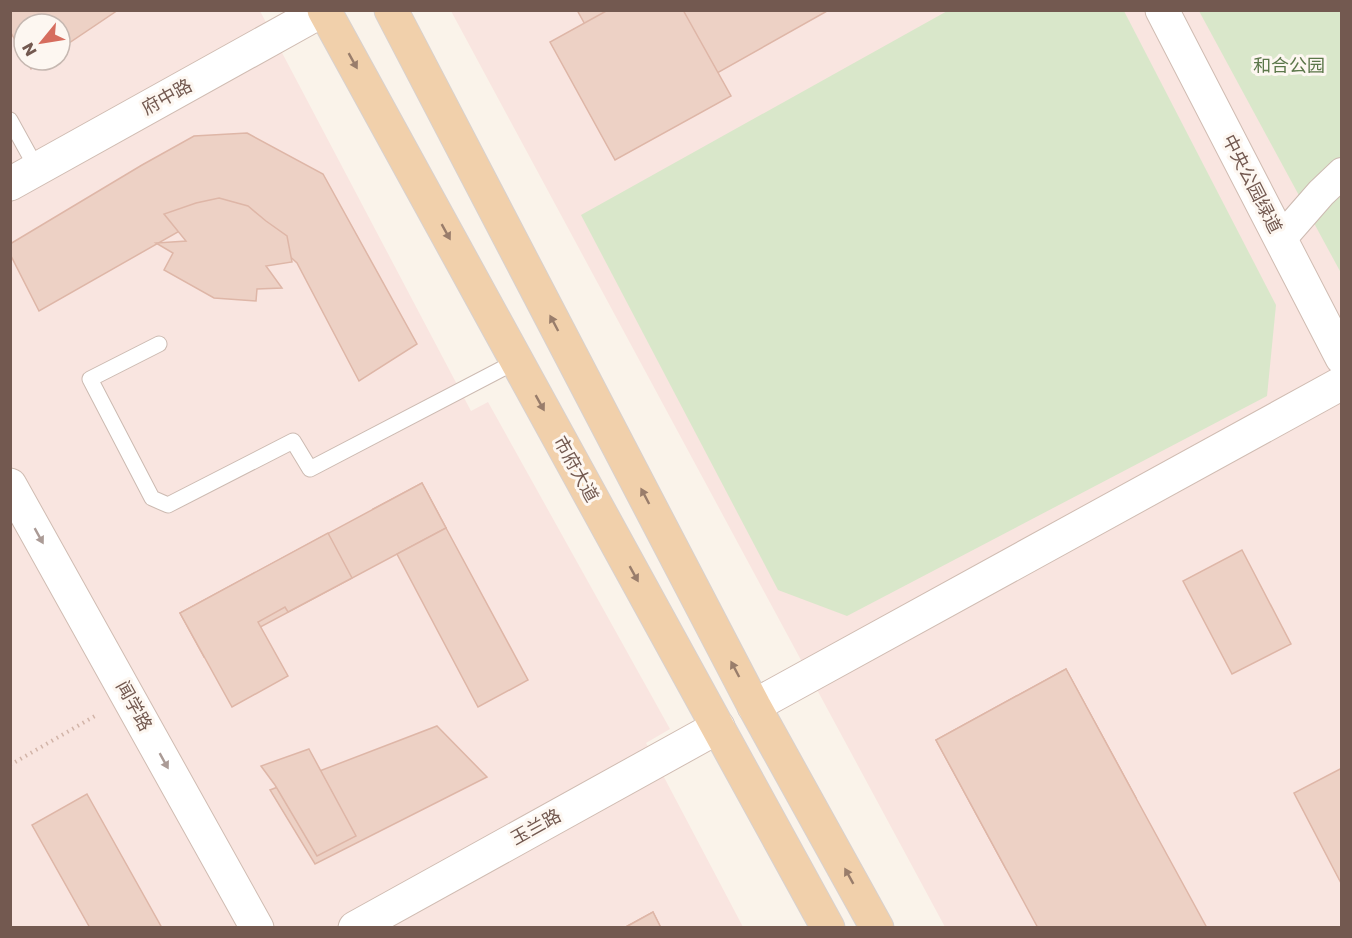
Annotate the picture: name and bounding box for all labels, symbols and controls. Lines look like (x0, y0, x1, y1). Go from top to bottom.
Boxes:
north arrow (12, 12, 72, 72)
text: N (16, 38, 42, 60)
one-way arrow (347, 53, 357, 70)
park label: 和合公园 (1253, 53, 1325, 78)
street label: 府中路 (137, 73, 196, 121)
street label: 中央公园绿道 (1217, 130, 1288, 238)
one-way arrow (441, 224, 451, 241)
one-way arrow (550, 314, 559, 331)
one-way arrow (535, 395, 545, 412)
street label: 市府大道 (548, 431, 605, 506)
one-way arrow (640, 487, 649, 504)
one-way arrow (34, 528, 44, 545)
one-way arrow (629, 566, 639, 583)
one-way arrow (730, 660, 740, 677)
street label: 闻学路 (110, 676, 158, 735)
one-way arrow (159, 753, 170, 769)
street label: 玉兰路 (506, 803, 565, 851)
one-way arrow (844, 868, 854, 885)

